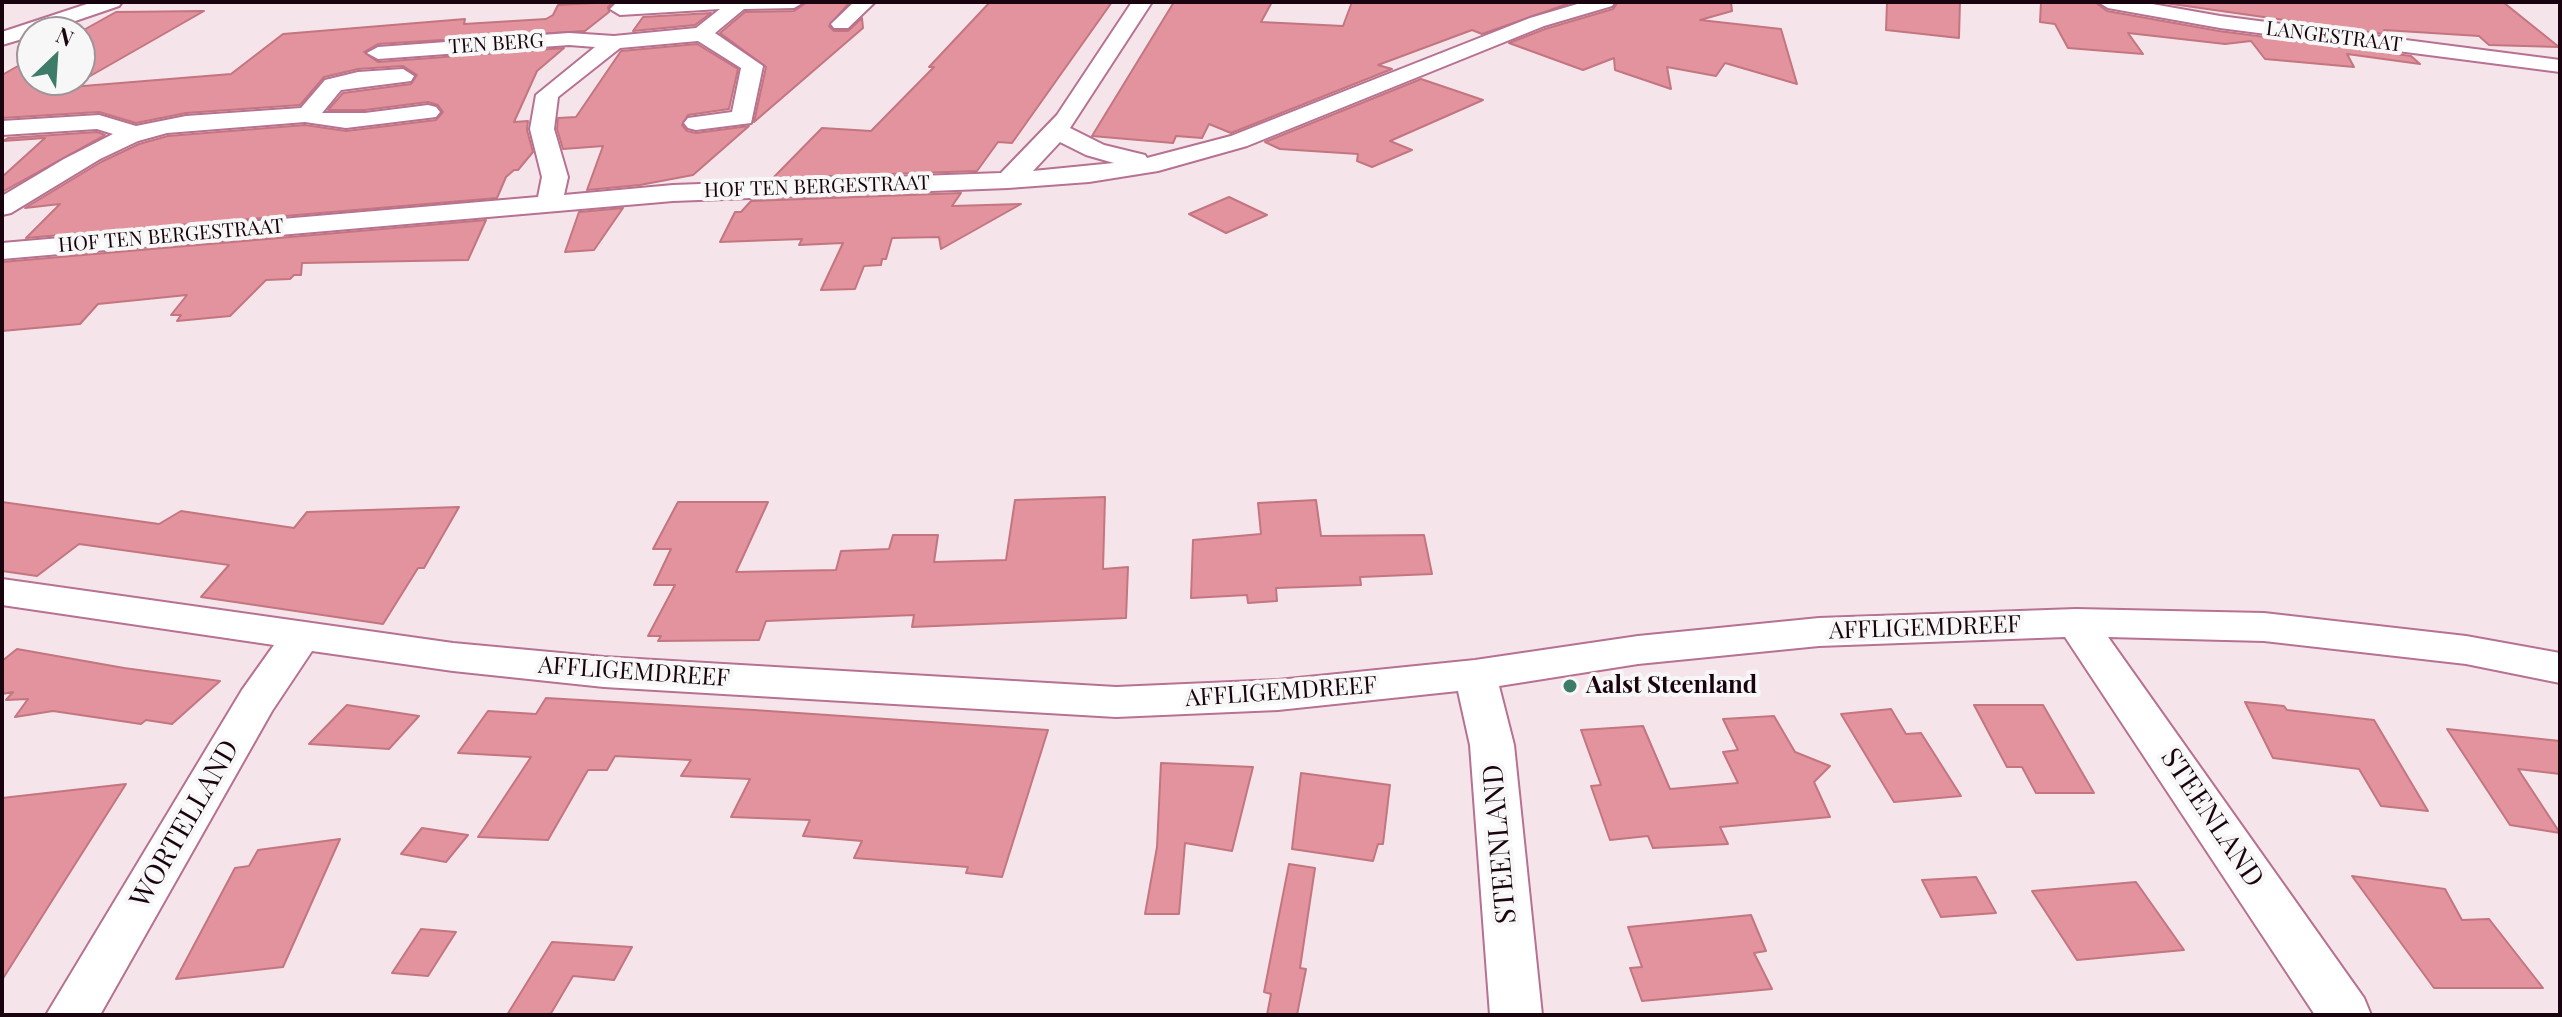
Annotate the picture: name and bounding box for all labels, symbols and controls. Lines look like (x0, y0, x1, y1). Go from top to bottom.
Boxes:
north arrow (16, 16, 96, 96)
street label: LANGESTRAAT (2265, 17, 2403, 57)
text: N (52, 19, 79, 53)
street label: TEN BERG (448, 29, 544, 59)
street label: HOF TEN BERGESTRAAT (704, 171, 930, 203)
street label: HOF TEN BERGESTRAAT (57, 214, 285, 258)
street label: AFFLIGEMDREEF (1829, 610, 2021, 646)
street label: AFFLIGEMDREEF (537, 651, 731, 693)
street label: AFFLIGEMDREEF (1184, 671, 1378, 713)
place label: Aalst Steenland (1586, 672, 1757, 700)
marker: Aalst Steenland (1561, 677, 1579, 695)
street label: WORTELLAND (123, 734, 247, 914)
street label: STEENLAND (2153, 742, 2271, 894)
street label: STEENLAND (1476, 763, 1524, 925)

